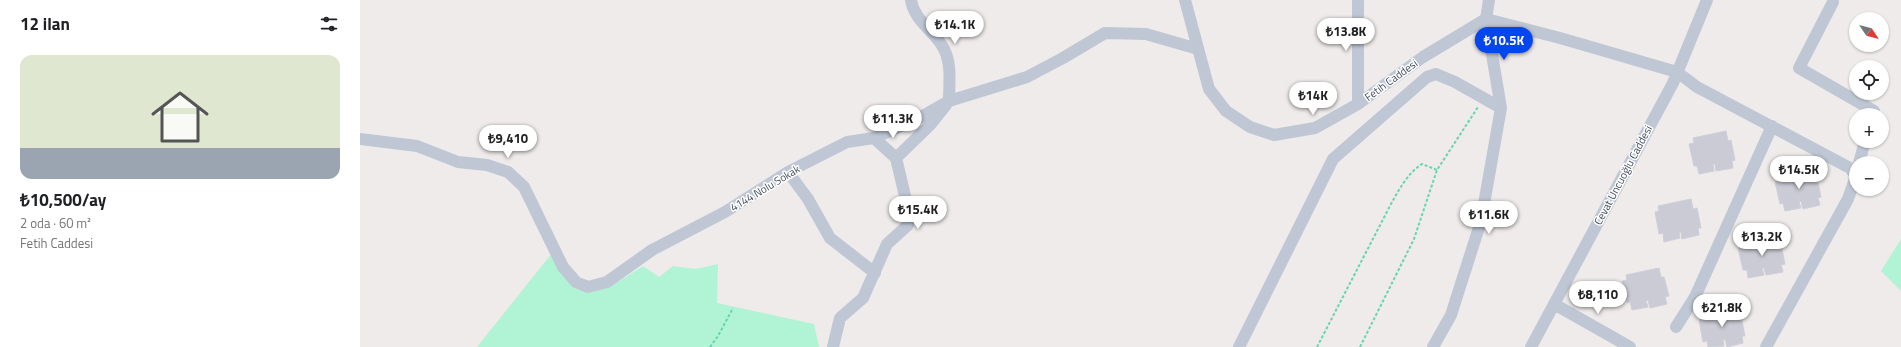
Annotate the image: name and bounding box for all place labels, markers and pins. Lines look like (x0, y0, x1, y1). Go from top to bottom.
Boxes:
pin: ₺14.1K (922, 11, 988, 45)
pin: ₺13.8K (1313, 18, 1379, 52)
pin: ₺10.5K (1471, 27, 1537, 61)
pin: ₺14K (1289, 82, 1337, 116)
pin: ₺11.3K (860, 105, 926, 139)
pin: ₺9,410 (475, 125, 541, 159)
pin: ₺14.5K (1766, 156, 1832, 190)
pin: ₺15.4K (885, 196, 951, 230)
pin: ₺11.6K (1456, 201, 1522, 235)
pin: ₺13.2K (1729, 223, 1795, 257)
pin: ₺8,110 (1565, 281, 1631, 315)
pin: ₺21.8K (1689, 294, 1755, 328)

